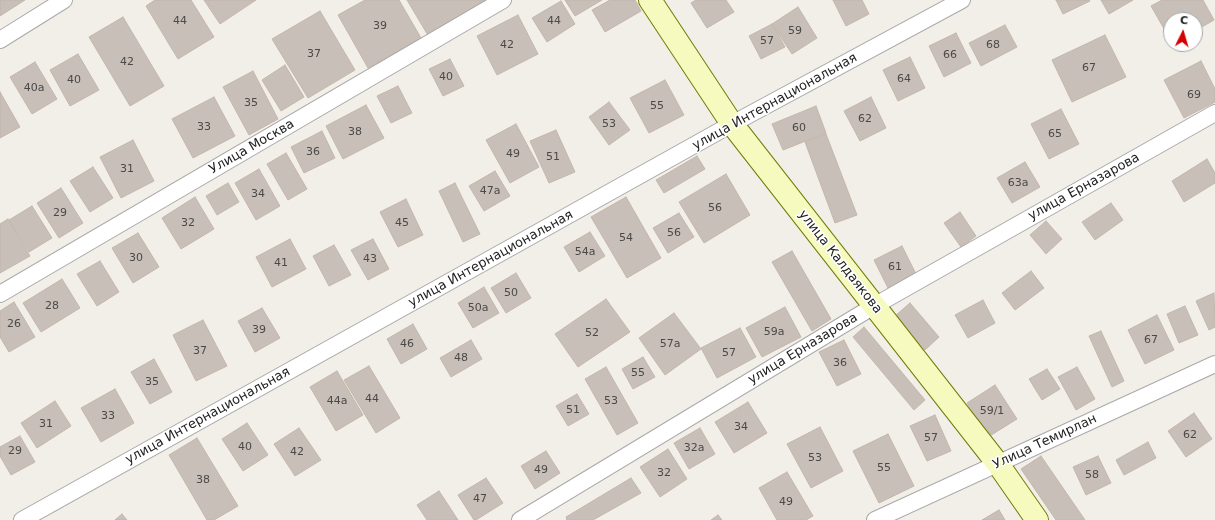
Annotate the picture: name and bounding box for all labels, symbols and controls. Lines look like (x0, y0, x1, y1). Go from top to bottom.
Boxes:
north arrow (1163, 12, 1203, 52)
house number: 44 (173, 14, 187, 28)
house number: 44 (547, 14, 561, 28)
text: С (1179, 14, 1189, 27)
house number: 39 (373, 19, 387, 33)
house number: 59 (788, 24, 802, 38)
house number: 57 (760, 34, 774, 48)
house number: 42 (500, 38, 514, 52)
house number: 68 (986, 38, 1000, 52)
house number: 37 (307, 47, 321, 61)
house number: 66 (943, 48, 957, 62)
street label: улица Интернациональная (690, 50, 860, 154)
house number: 42 (120, 55, 134, 69)
house number: 67 (1082, 61, 1096, 75)
house number: 40 (439, 70, 453, 84)
house number: 64 (897, 72, 911, 86)
house number: 40 (67, 73, 81, 87)
house number: 40а (24, 81, 44, 95)
house number: 69 (1187, 88, 1201, 102)
house number: 35 (244, 96, 258, 110)
house number: 55 (650, 99, 664, 113)
house number: 62 (858, 112, 872, 126)
street label: Улица Москва (207, 116, 297, 178)
house number: 53 (602, 117, 616, 131)
house number: 33 (197, 120, 211, 134)
house number: 60 (792, 121, 806, 135)
house number: 38 (348, 125, 362, 139)
house number: 65 (1048, 127, 1062, 141)
house number: 36 (306, 145, 320, 159)
house number: 49 (506, 147, 520, 161)
house number: 51 (546, 150, 560, 164)
street label: улица Ерназарова (1026, 150, 1142, 224)
house number: 31 (120, 162, 134, 176)
house number: 63а (1008, 176, 1028, 190)
house number: 47а (480, 184, 500, 198)
house number: 34 (251, 187, 265, 201)
house number: 56 (708, 201, 722, 215)
house number: 29 (53, 206, 67, 220)
street label: улица Интернациональная (406, 207, 576, 311)
street label: улица Калдаякова (795, 207, 885, 317)
house number: 32 (181, 216, 195, 230)
house number: 45 (395, 216, 409, 230)
house number: 56 (667, 226, 681, 240)
house number: 54 (619, 231, 633, 245)
house number: 54а (575, 245, 595, 259)
house number: 30 (129, 251, 143, 265)
house number: 43 (363, 252, 377, 266)
house number: 41 (274, 256, 288, 270)
house number: 61 (888, 260, 902, 274)
house number: 50 (504, 286, 518, 300)
house number: 28 (45, 299, 59, 313)
house number: 50а (468, 301, 488, 315)
street label: улица Ерназарова (745, 310, 861, 388)
house number: 26 (7, 317, 21, 331)
house number: 39 (252, 323, 266, 337)
house number: 59а (764, 325, 784, 339)
house number: 52 (585, 326, 599, 340)
house number: 67 (1144, 333, 1158, 347)
house number: 46 (400, 337, 414, 351)
house number: 57а (660, 337, 680, 351)
house number: 37 (193, 344, 207, 358)
house number: 57 (722, 346, 736, 360)
house number: 48 (454, 351, 468, 365)
house number: 36 (833, 356, 847, 370)
street label: улица Интернациональная (123, 364, 293, 468)
house number: 55 (631, 366, 645, 380)
house number: 35 (145, 375, 159, 389)
house number: 44 (365, 392, 379, 406)
house number: 44а (327, 394, 347, 408)
house number: 53 (604, 394, 618, 408)
house number: 51 (566, 403, 580, 417)
house number: 59/1 (980, 404, 1004, 418)
house number: 33 (101, 409, 115, 423)
street label: Улица Темирлан (991, 411, 1099, 473)
house number: 31 (39, 417, 53, 431)
house number: 34 (734, 420, 748, 434)
house number: 62 (1183, 428, 1197, 442)
house number: 57 (924, 431, 938, 445)
house number: 40 (238, 440, 252, 454)
house number: 32а (684, 441, 704, 455)
house number: 29 (8, 444, 22, 458)
house number: 42 (290, 445, 304, 459)
house number: 53 (808, 451, 822, 465)
house number: 55 (877, 461, 891, 475)
house number: 49 (534, 463, 548, 477)
house number: 32 (657, 466, 671, 480)
house number: 58 (1085, 468, 1099, 482)
house number: 38 (196, 473, 210, 487)
house number: 47 (473, 492, 487, 506)
house number: 49 (779, 495, 793, 509)

